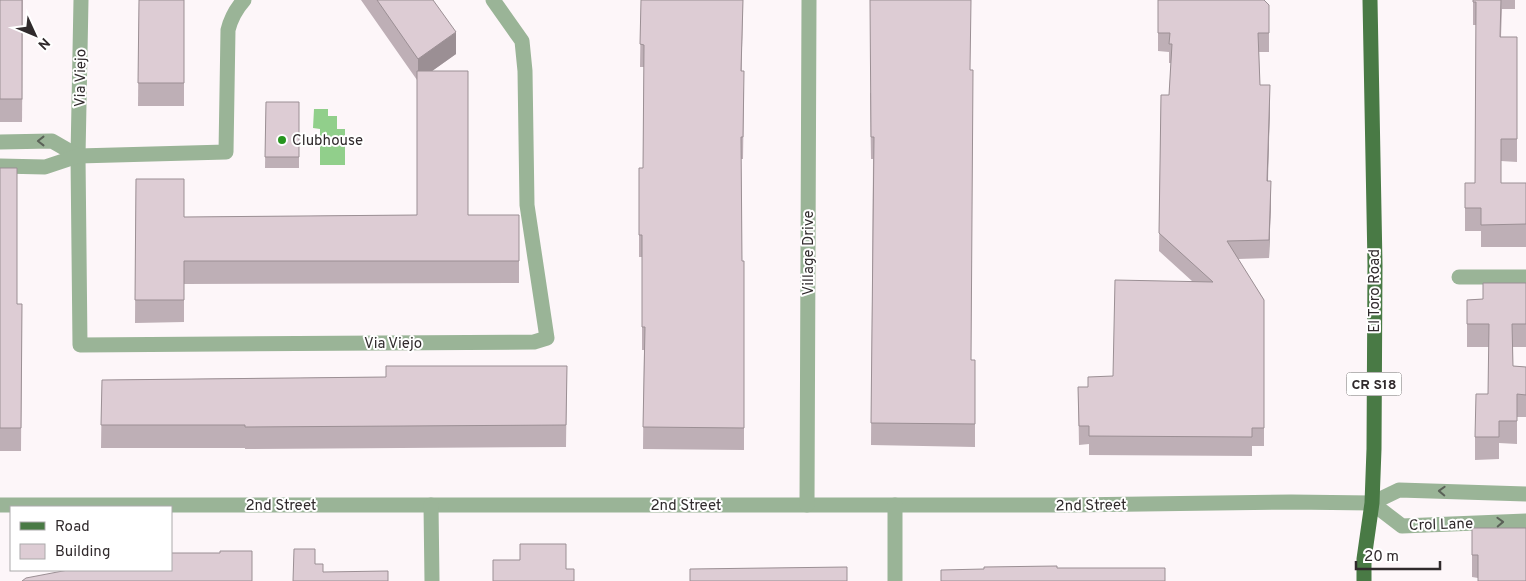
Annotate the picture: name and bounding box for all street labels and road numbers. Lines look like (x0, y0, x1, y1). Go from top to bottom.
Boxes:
street label: Via Viejo (71, 49, 92, 107)
street label: Village Drive (800, 210, 819, 296)
street label: El Toro Road (1366, 249, 1385, 333)
street label: Via Viejo (364, 335, 422, 354)
road number: CR S18 (1346, 372, 1402, 396)
street label: 2nd Street (1055, 496, 1127, 517)
street label: 2nd Street (245, 497, 317, 516)
street label: 2nd Street (650, 497, 722, 516)
street label: Crol Lane (1409, 515, 1473, 536)

